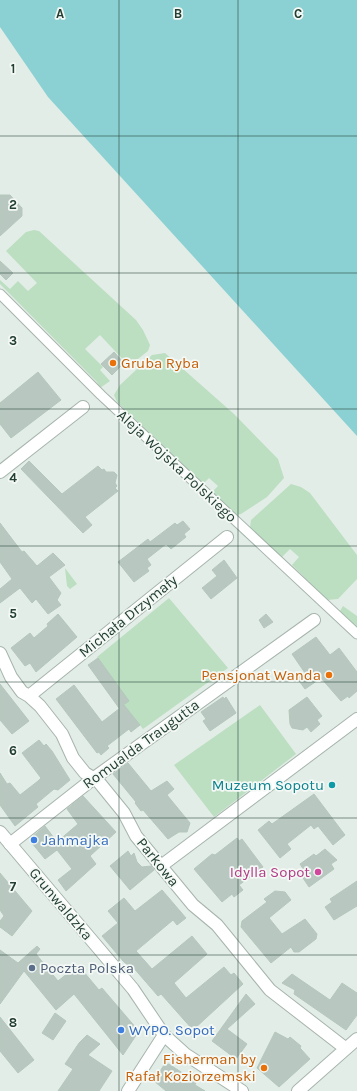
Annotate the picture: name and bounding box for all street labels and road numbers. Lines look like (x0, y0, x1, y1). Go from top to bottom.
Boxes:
street label: Aleja Wojska Polskiego (113, 406, 241, 526)
street label: Michała Drzymały (75, 571, 181, 661)
street label: Romualda Traugutta (79, 696, 203, 792)
street label: Parkowa (133, 834, 183, 890)
street label: Grunwaldzka (25, 864, 97, 944)

